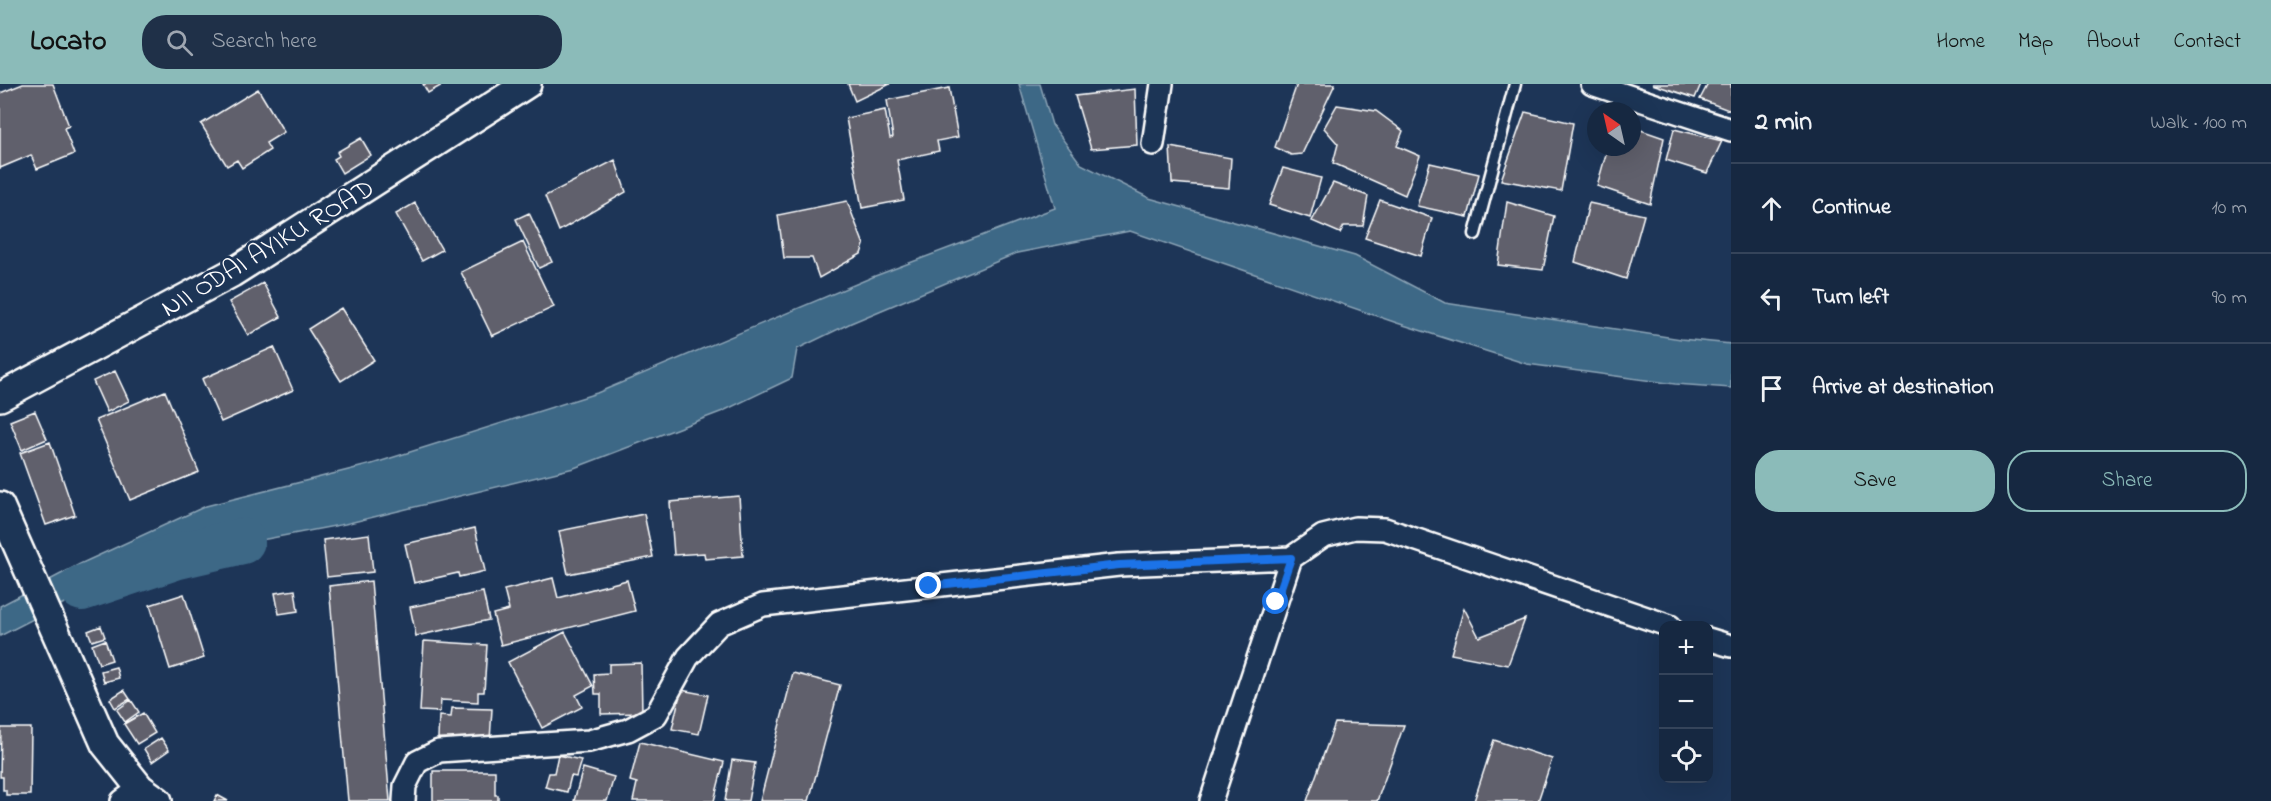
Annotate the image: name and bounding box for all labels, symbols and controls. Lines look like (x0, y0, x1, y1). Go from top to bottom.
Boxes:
search box (142, 15, 562, 69)
text: Locato (30, 22, 106, 63)
icon: search (163, 26, 196, 59)
text: Search here (211, 26, 317, 58)
text: Home (1936, 27, 1985, 57)
text: Map (2018, 27, 2053, 57)
text: About (2086, 27, 2140, 57)
text: Contact (2173, 27, 2241, 57)
north arrow (1587, 102, 1641, 156)
text: 2 min (1755, 104, 1812, 142)
text: Walk · 100 m (2150, 109, 2247, 138)
street label: NII ODAI AYIKU ROAD (154, 170, 382, 328)
icon: ahead (1755, 192, 1788, 225)
text: Continue (1812, 192, 1891, 224)
text: 10 m (2211, 194, 2247, 223)
icon: left (1755, 282, 1788, 315)
text: Turn left (1812, 282, 1889, 314)
text: 90 m (2212, 284, 2247, 313)
icon: arrive (1755, 372, 1788, 405)
text: Arrive at destination (1812, 372, 1994, 404)
button: Save (1755, 450, 1995, 512)
button: Share (2007, 450, 2247, 512)
route end (915, 572, 941, 598)
route start (1262, 588, 1288, 614)
map controls (1659, 621, 1713, 783)
button: + (1659, 621, 1713, 675)
button: − (1659, 675, 1713, 729)
button: locate (1659, 729, 1713, 783)

